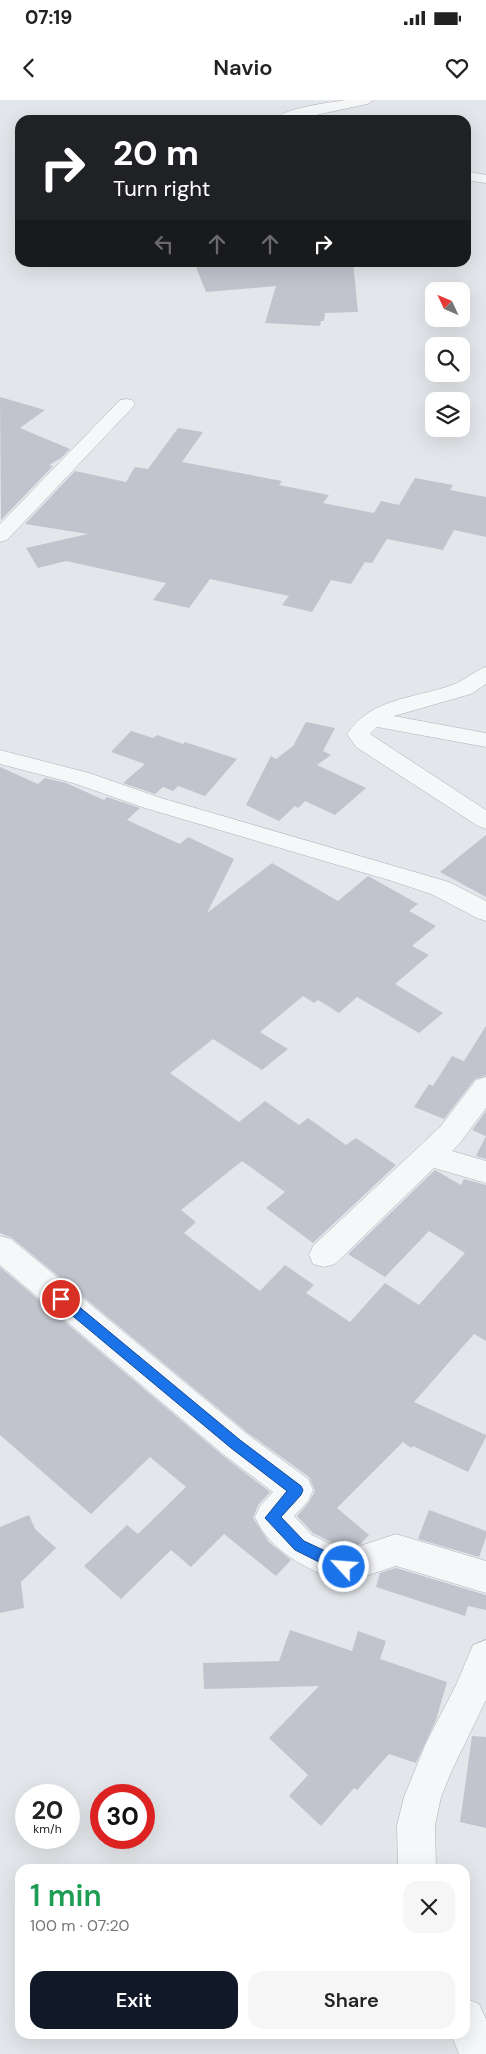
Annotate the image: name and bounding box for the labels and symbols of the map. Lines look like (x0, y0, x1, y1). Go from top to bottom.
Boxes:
north arrow (425, 282, 470, 328)
pin (40, 1278, 82, 1320)
position arrow (317, 1540, 369, 1592)
speed limit sign: 30 (90, 1784, 155, 1849)

